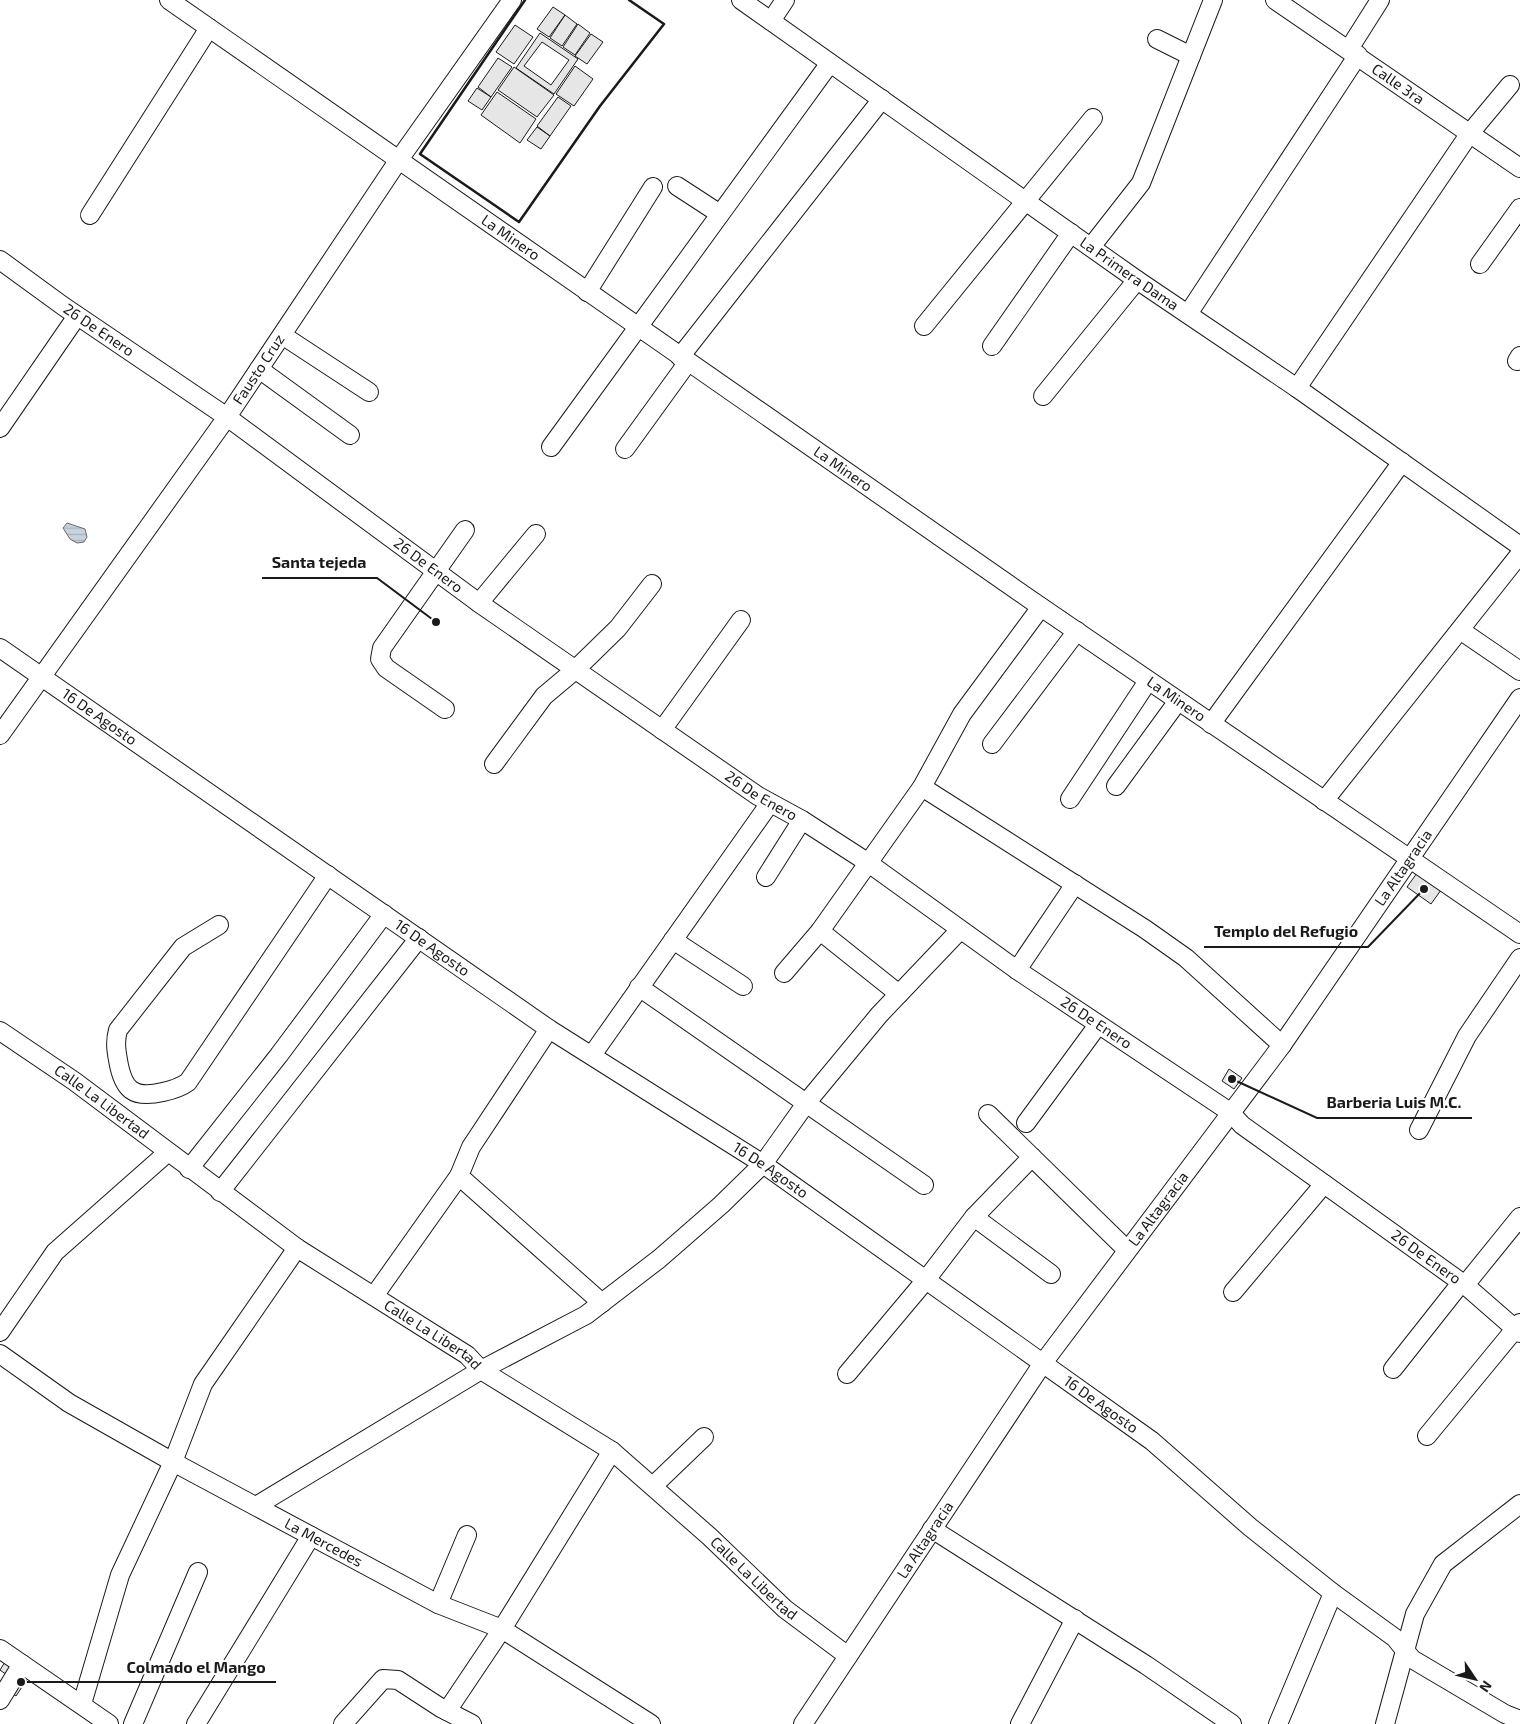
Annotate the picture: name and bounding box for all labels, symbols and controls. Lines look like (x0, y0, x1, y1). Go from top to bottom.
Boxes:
street label: Calle 3ra (1369, 59, 1428, 108)
street label: La Minero (478, 210, 544, 263)
street label: La Primera Dama (1077, 232, 1183, 314)
street label: 26 De Enero (60, 299, 138, 360)
street label: Fausto Cruz (228, 330, 288, 407)
street label: La Minero (811, 442, 876, 495)
street label: 26 De Enero (391, 533, 467, 596)
callout: Santa tejeda (262, 547, 377, 578)
text: Santa tejeda (272, 552, 366, 571)
street label: La Minero (1144, 672, 1210, 725)
street label: 16 De Agosto (59, 684, 141, 748)
street label: 26 De Enero (722, 766, 801, 824)
street label: La Altagracia (1370, 826, 1435, 909)
street label: 16 De Agosto (392, 915, 474, 979)
callout: Templo del Refugio (1204, 916, 1368, 947)
text: Templo del Refugio (1214, 921, 1358, 940)
street label: 26 De Enero (1058, 992, 1136, 1052)
street label: Calle La Libertad (51, 1060, 153, 1142)
callout: Barberia Luis M.C. (1317, 1087, 1472, 1118)
text: Barberia Luis M.C. (1327, 1092, 1461, 1111)
street label: 16 De Agosto (730, 1138, 812, 1201)
street label: La Altagracia (1124, 1168, 1192, 1249)
street label: 26 De Enero (1388, 1225, 1465, 1287)
street label: Calle La Libertad (381, 1295, 486, 1373)
street label: 16 De Agosto (1061, 1371, 1142, 1436)
street label: La Altagracia (892, 1498, 957, 1581)
street label: La Mercedes (282, 1514, 366, 1570)
street label: Calle La Libertad (707, 1532, 801, 1623)
callout: Colmado el Mango (116, 1651, 276, 1682)
north arrow (1450, 1654, 1500, 1704)
text: Colmado el Mango (126, 1657, 266, 1676)
text: N (1476, 1678, 1496, 1696)

